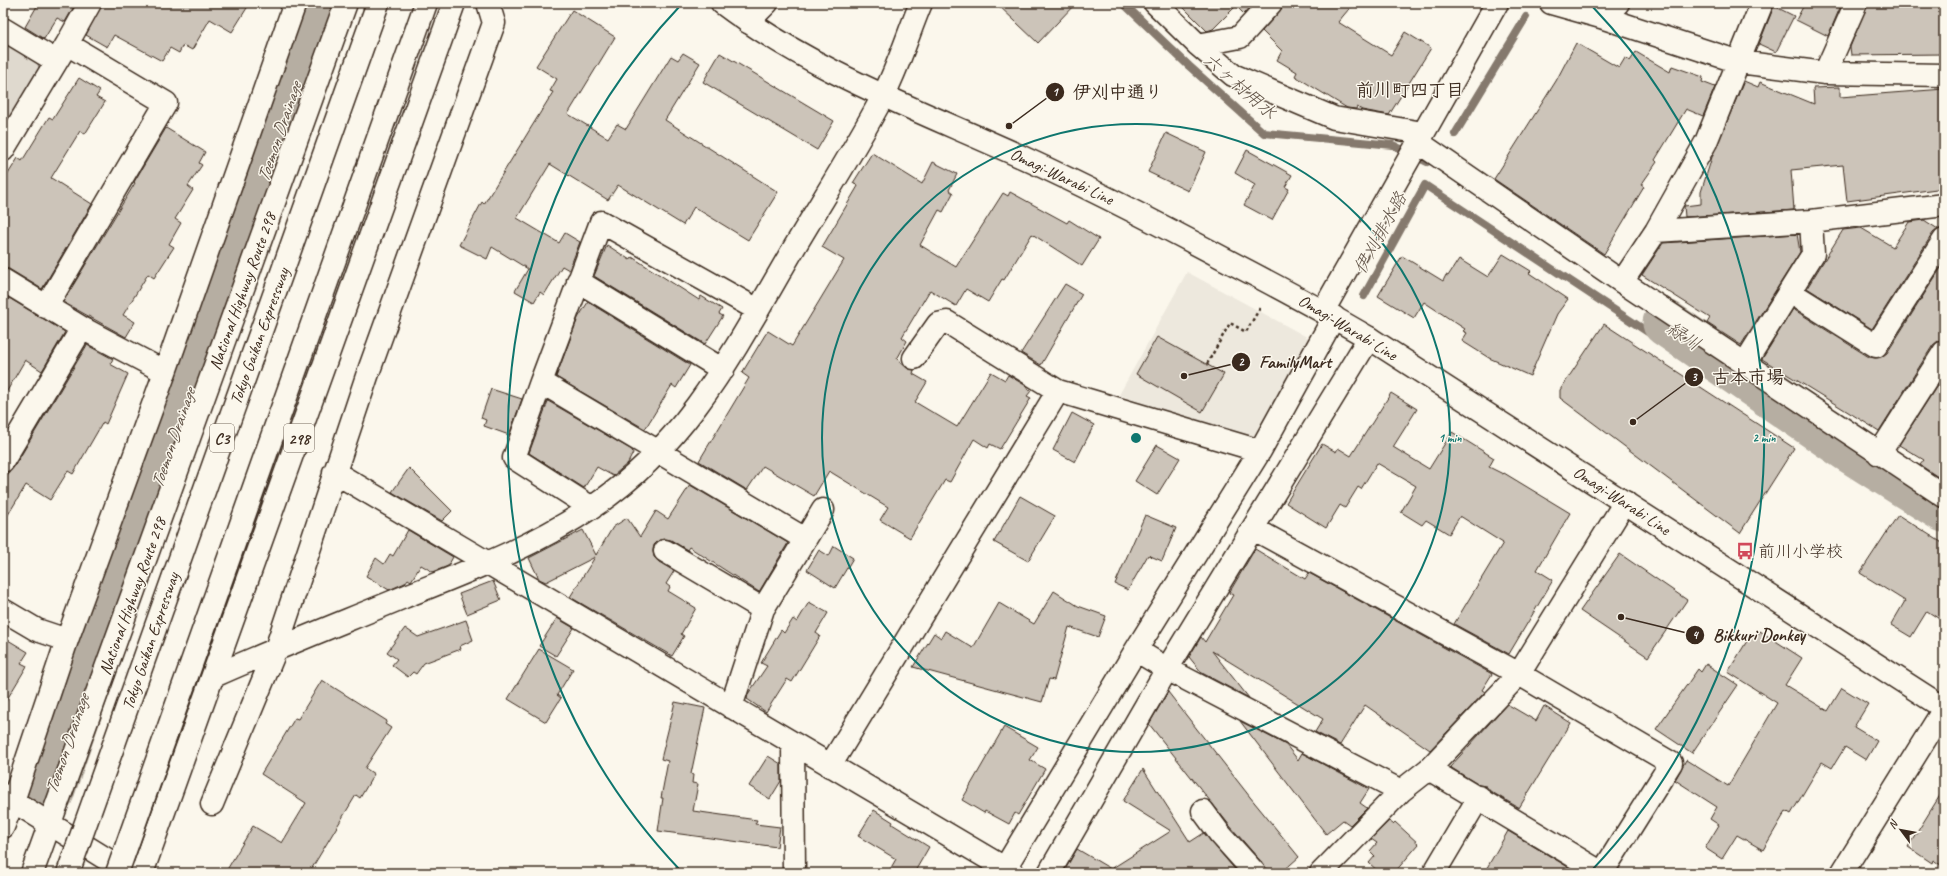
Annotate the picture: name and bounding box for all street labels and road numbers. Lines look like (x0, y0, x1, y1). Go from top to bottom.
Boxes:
street label: Omagi-Warabi Line (1007, 143, 1118, 210)
street label: National Highway Route 298 (204, 207, 282, 373)
street label: Tokyo Gaikan Expressway (225, 264, 294, 407)
street label: Omagi-Warabi Line (1295, 290, 1402, 366)
road number: C3 (210, 424, 234, 452)
road number: 298 (284, 424, 314, 452)
street label: Omagi-Warabi Line (1569, 461, 1675, 540)
street label: National Highway Route 298 (94, 512, 172, 678)
street label: Tokyo Gaikan Expressway (117, 569, 184, 713)

